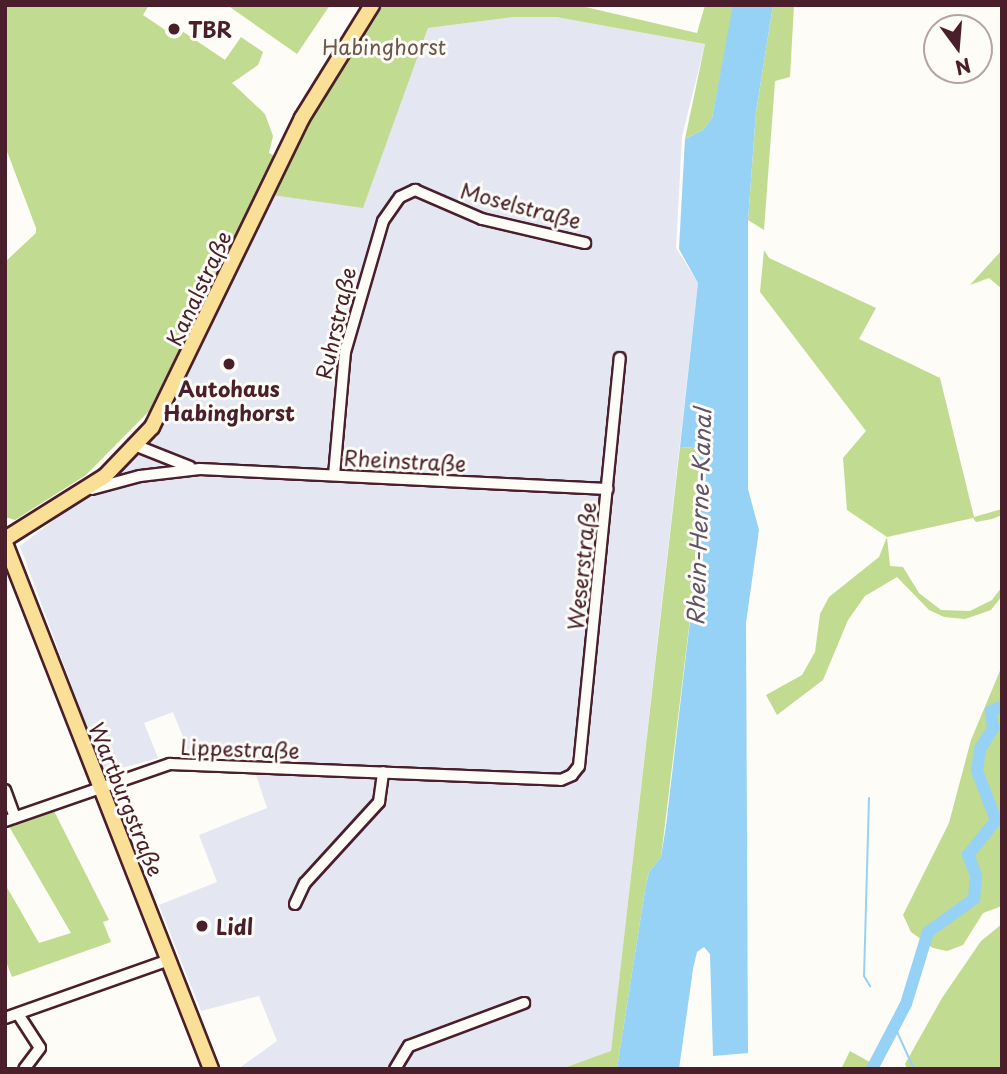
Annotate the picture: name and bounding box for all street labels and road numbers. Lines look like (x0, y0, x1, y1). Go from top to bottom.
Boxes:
street label: Moselstraße (458, 177, 584, 233)
street label: Kanalstraße (160, 227, 236, 349)
street label: Ruhrstraße (310, 265, 360, 381)
street label: Rheinstraße (343, 444, 467, 476)
street label: Weserstraße (562, 501, 600, 631)
street label: Wartburgstraße (85, 718, 169, 880)
street label: Lippestraße (180, 733, 300, 763)

